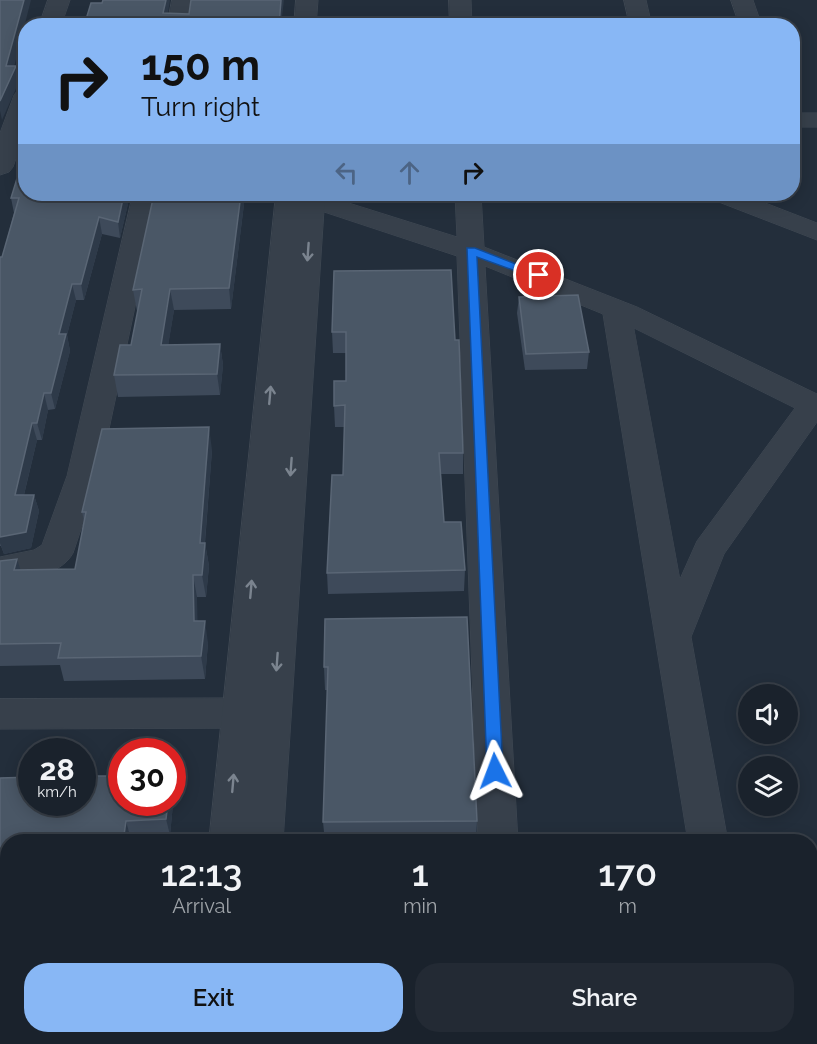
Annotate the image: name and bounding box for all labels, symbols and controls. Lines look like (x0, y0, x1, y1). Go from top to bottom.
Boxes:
text: 150 m (141, 41, 260, 90)
icon: right (42, 42, 120, 120)
text: Turn right (141, 91, 260, 122)
icon: left (330, 156, 363, 189)
icon: ahead (393, 156, 426, 189)
icon: right (456, 156, 489, 189)
one-way arrow (302, 241, 313, 261)
pin (513, 249, 564, 300)
icon: arrive (522, 258, 555, 291)
one-way arrow (265, 385, 276, 405)
one-way arrow (286, 457, 297, 477)
one-way arrow (246, 580, 257, 599)
one-way arrow (271, 651, 282, 671)
map controls (738, 684, 798, 816)
button: sound (738, 684, 798, 744)
speed limit sign: 30 (108, 738, 186, 816)
position arrow (463, 739, 527, 803)
text: 28 (39, 752, 75, 787)
button: layers (738, 756, 798, 816)
one-way arrow (228, 774, 239, 794)
text: km/h (37, 783, 77, 801)
text: 12:13 (161, 852, 242, 894)
text: 1 (412, 852, 429, 894)
text: 170 (598, 852, 657, 894)
text: Arrival (172, 894, 231, 918)
text: min (403, 894, 438, 918)
text: m (619, 894, 637, 918)
button: Exit (24, 963, 403, 1032)
button: Share (415, 963, 794, 1032)

